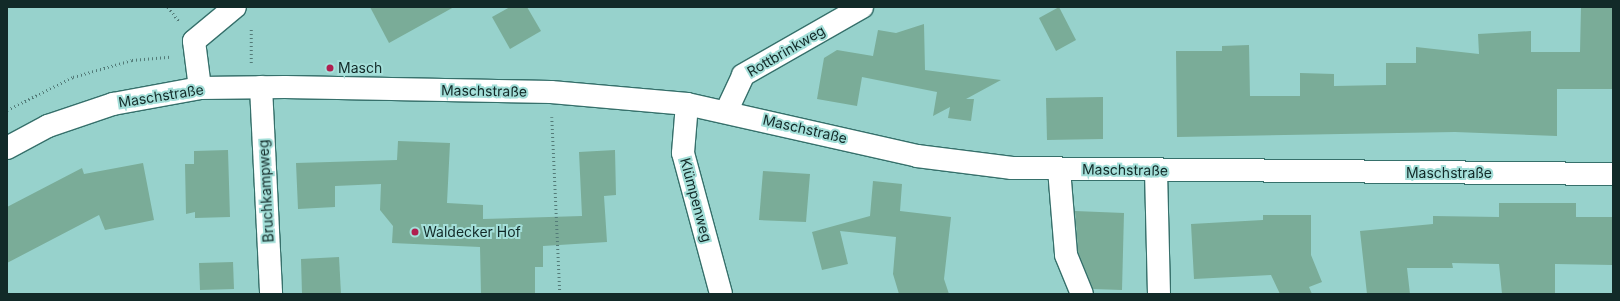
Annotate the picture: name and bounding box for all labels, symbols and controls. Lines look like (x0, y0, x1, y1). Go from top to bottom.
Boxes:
street label: Rottbrinkweg (744, 22, 828, 80)
place label: Masch (338, 60, 382, 76)
marker: Masch (325, 63, 335, 73)
street label: Maschstraße (117, 81, 205, 111)
street label: Maschstraße (441, 82, 527, 100)
street label: Maschstraße (761, 111, 849, 147)
street label: Bruchkampweg (255, 139, 277, 243)
street label: Klümpenweg (677, 156, 715, 244)
street label: Maschstraße (1082, 161, 1168, 179)
street label: Maschstraße (1406, 165, 1492, 181)
place label: Waldecker Hof (423, 224, 521, 240)
marker: Waldecker Hof (410, 227, 420, 237)

